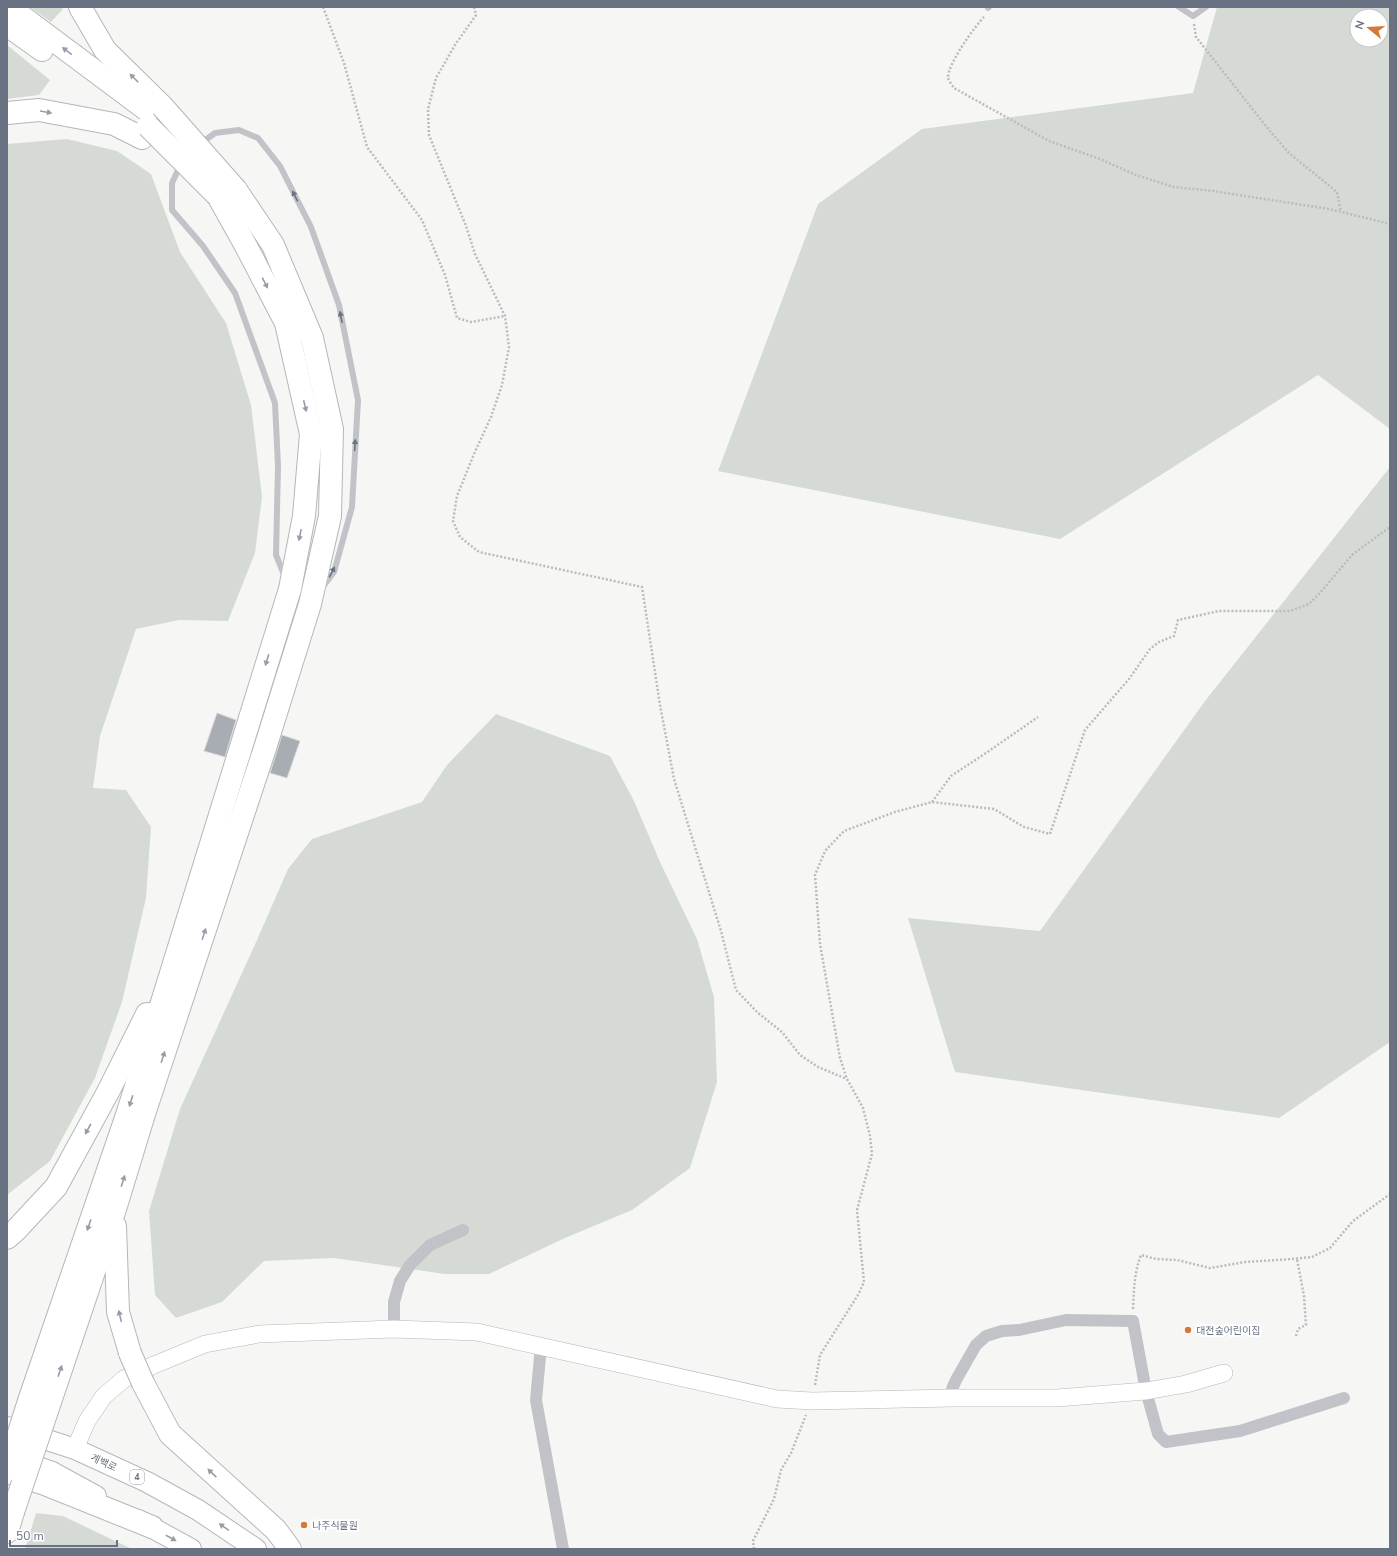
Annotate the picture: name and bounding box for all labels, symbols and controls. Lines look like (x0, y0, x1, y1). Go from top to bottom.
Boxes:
north arrow (1349, 8, 1389, 48)
text: N (1352, 19, 1368, 31)
one-way arrow (62, 46, 73, 55)
one-way arrow (129, 73, 139, 83)
one-way arrow (40, 109, 52, 115)
one-way arrow (292, 190, 298, 201)
one-way arrow (262, 277, 268, 289)
one-way arrow (338, 311, 344, 323)
one-way arrow (302, 400, 308, 412)
one-way arrow (352, 439, 359, 451)
one-way arrow (297, 528, 303, 541)
one-way arrow (329, 566, 336, 578)
one-way arrow (264, 654, 270, 666)
one-way arrow (201, 927, 207, 939)
one-way arrow (160, 1051, 166, 1063)
one-way arrow (128, 1096, 134, 1108)
one-way arrow (84, 1123, 91, 1135)
one-way arrow (120, 1174, 126, 1186)
one-way arrow (86, 1219, 92, 1231)
one-way arrow (116, 1309, 122, 1322)
place label: 대전숲어린이집 (1196, 1324, 1260, 1338)
marker: 대전숲어린이집 (1183, 1325, 1193, 1335)
one-way arrow (58, 1364, 64, 1376)
street label: 계백로 (88, 1451, 119, 1475)
one-way arrow (207, 1468, 217, 1478)
road number: 4 (130, 1470, 144, 1484)
place label: 나주식물원 (312, 1519, 358, 1533)
marker: 나주식물원 (299, 1520, 309, 1530)
scale bar (10, 1522, 117, 1548)
one-way arrow (219, 1523, 229, 1531)
text: 50 m (16, 1528, 44, 1544)
one-way arrow (165, 1535, 177, 1542)

